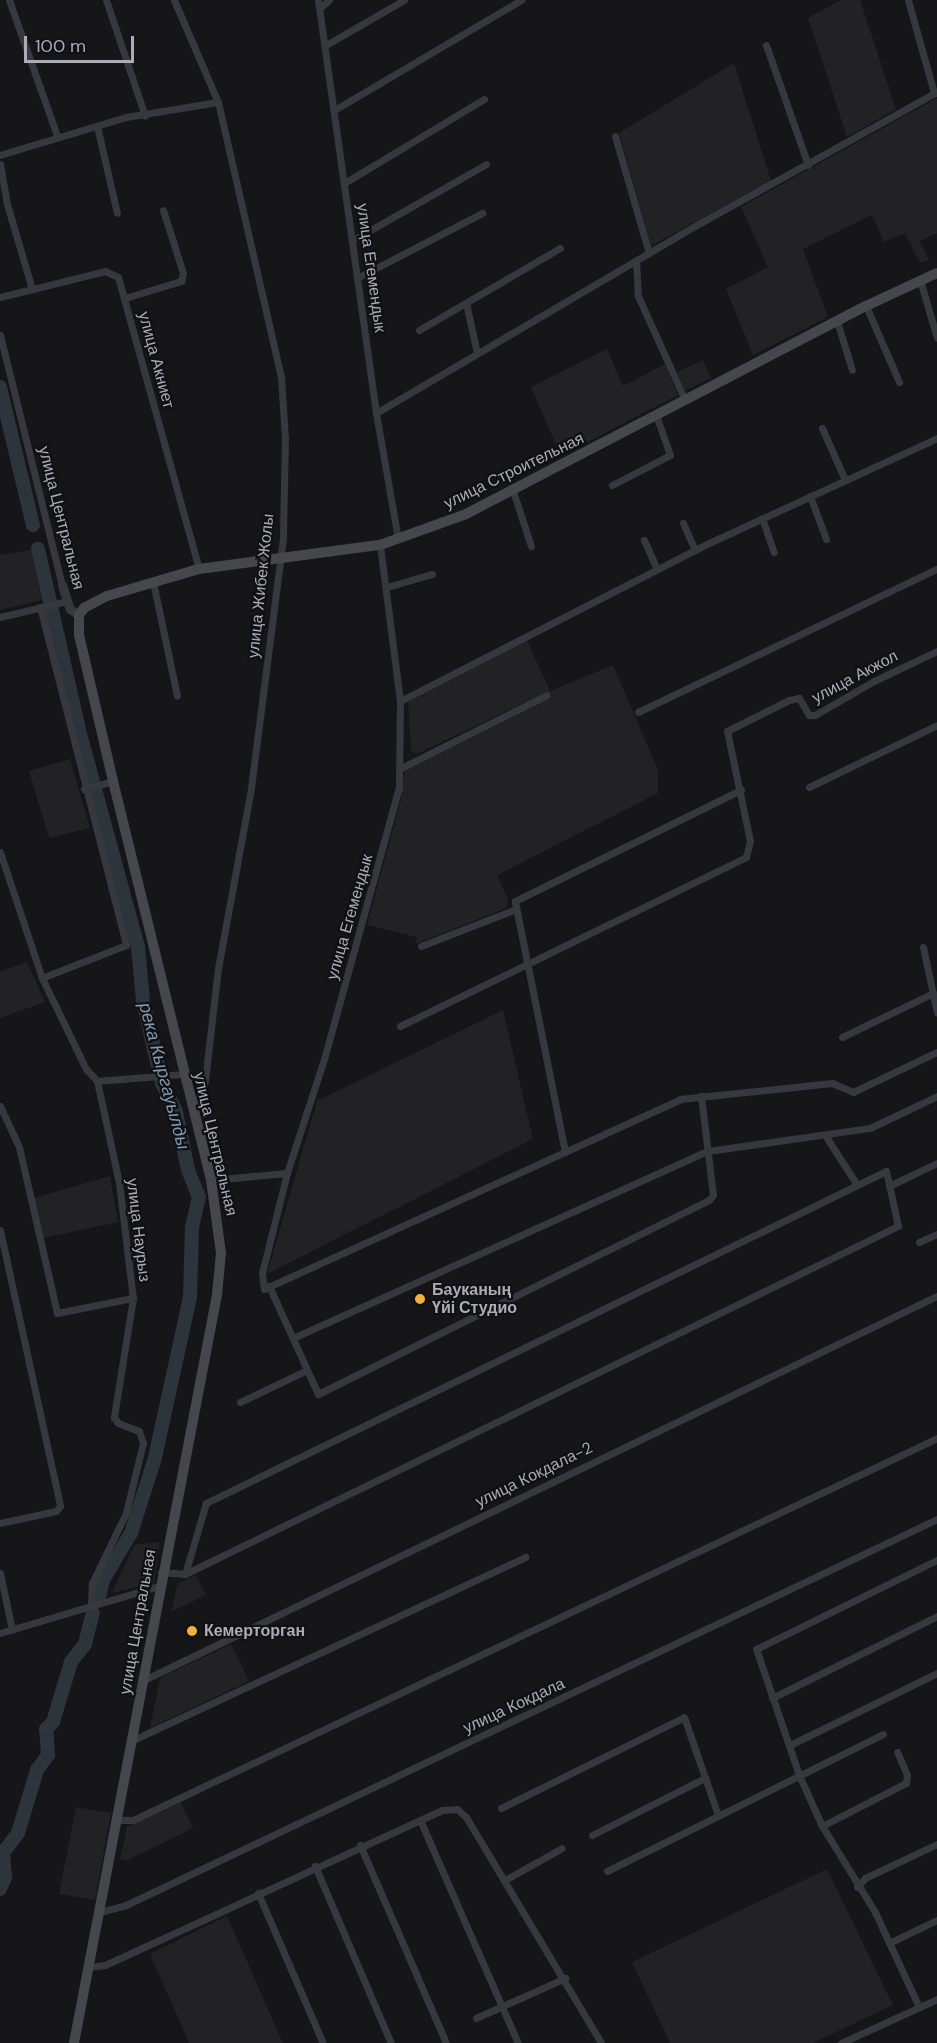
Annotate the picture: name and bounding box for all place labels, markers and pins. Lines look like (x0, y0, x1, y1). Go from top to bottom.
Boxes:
place label: Бауканың Үйі Студио (432, 1280, 517, 1318)
marker: Бауканың Үйі Студио (413, 1292, 427, 1306)
place label: Кемерторган (204, 1621, 305, 1641)
marker: Кемерторган (185, 1624, 199, 1638)

